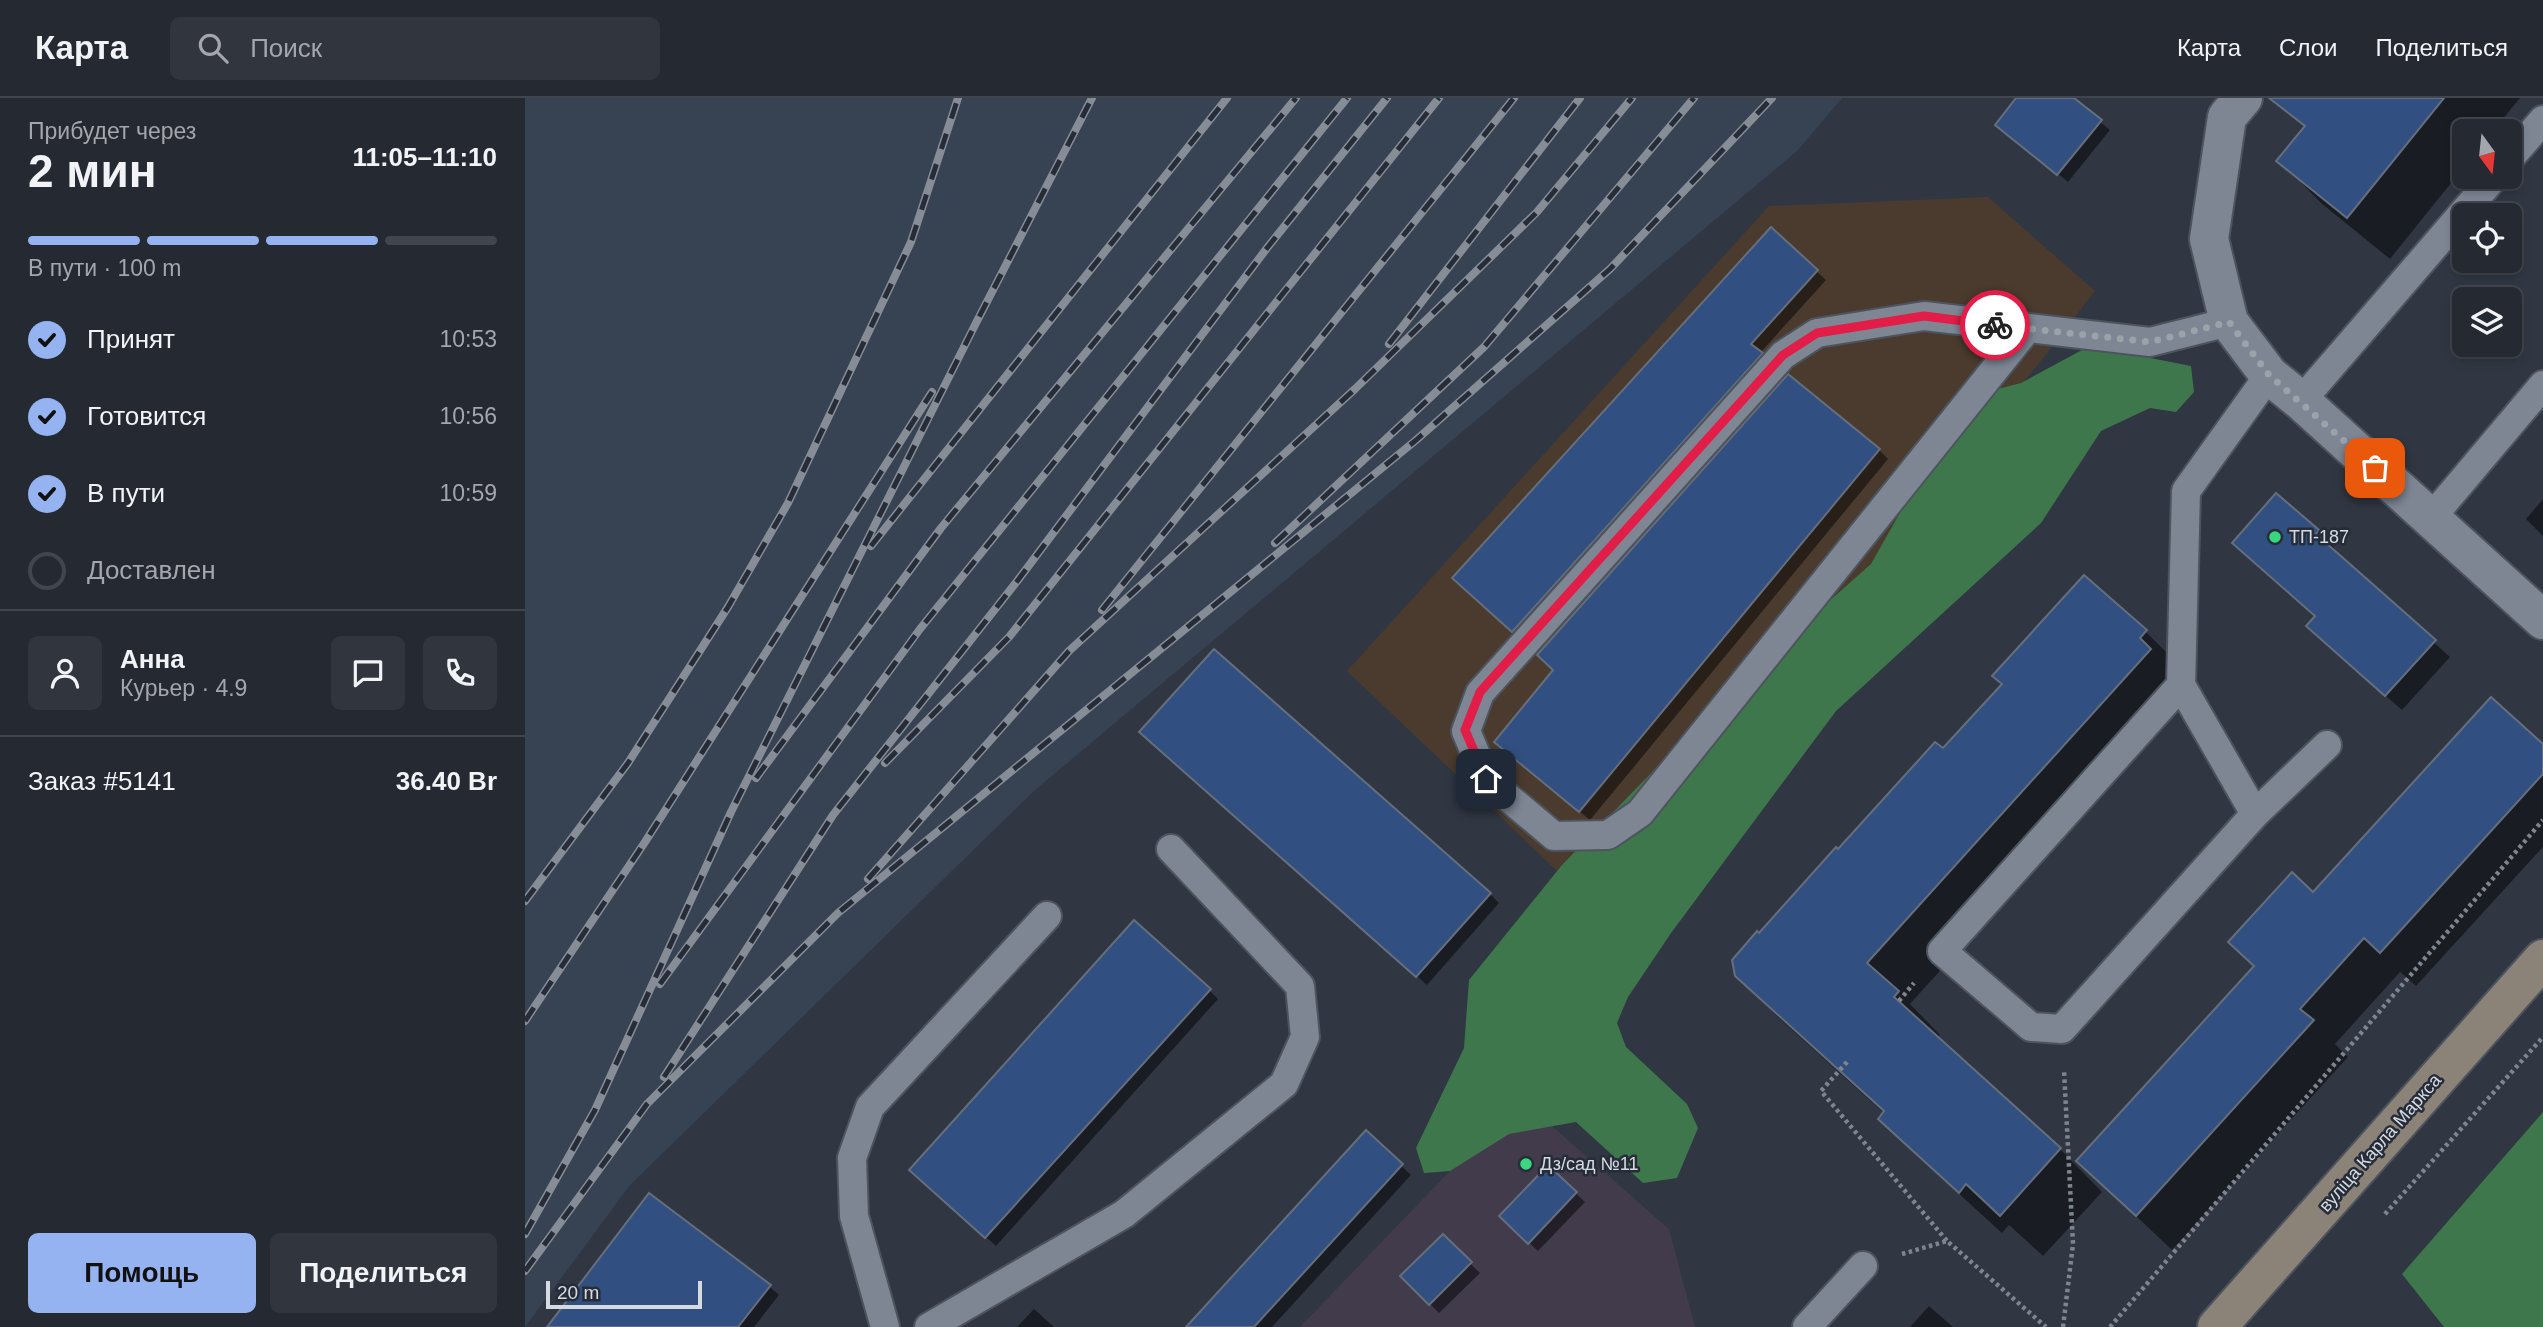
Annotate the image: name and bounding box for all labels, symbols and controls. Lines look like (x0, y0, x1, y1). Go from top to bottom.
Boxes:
search box (170, 17, 660, 80)
text: Карта (35, 29, 128, 66)
icon: search (194, 29, 232, 67)
text: Поиск (250, 33, 322, 63)
text: Карта (2177, 34, 2241, 61)
text: Слои (2279, 34, 2337, 61)
text: Поделиться (2375, 34, 2508, 61)
text: Прибудет через (28, 118, 196, 144)
north arrow (2452, 119, 2522, 189)
map controls (2452, 119, 2522, 357)
text: 11:05–11:10 (352, 142, 497, 172)
text: 2 мин (28, 145, 156, 197)
button: locate (2452, 203, 2522, 273)
text: В пути · 100 m (28, 255, 181, 281)
button: layers (2452, 287, 2522, 357)
courier (1960, 290, 2030, 360)
icon: bike (1976, 306, 2014, 344)
icon: check (28, 321, 66, 359)
text: Принят (87, 324, 175, 354)
text: 10:53 (439, 326, 497, 352)
icon: check (28, 398, 66, 436)
text: Готовится (87, 401, 206, 431)
text: 10:56 (439, 403, 497, 429)
pin (2345, 438, 2405, 498)
icon: bag (2356, 449, 2394, 487)
icon: check (28, 475, 66, 513)
text: В пути (87, 478, 165, 508)
text: 10:59 (439, 480, 497, 506)
place label: ТП-187 (2289, 527, 2349, 547)
marker: ТП-187 (2267, 529, 2283, 545)
text: Доставлен (87, 555, 216, 585)
button: person (28, 636, 102, 710)
button: chat (331, 636, 405, 710)
button: phone (423, 636, 497, 710)
text: Анна (120, 644, 185, 674)
text: Курьер · 4.9 (120, 675, 247, 701)
pin (1456, 749, 1516, 809)
icon: home (1467, 760, 1505, 798)
text: Заказ #5141 (28, 766, 176, 796)
text: 36.40 Br (396, 766, 497, 796)
street label: вуліца Карла Маркса (2315, 1070, 2446, 1216)
place label: Дз/сад №11 (1540, 1154, 1639, 1174)
marker: Дз/сад №11 (1518, 1156, 1534, 1172)
button: Помощь (28, 1233, 256, 1313)
button: Поделиться (270, 1233, 497, 1313)
scale bar (546, 1278, 702, 1310)
text: 20 m (557, 1282, 599, 1303)

